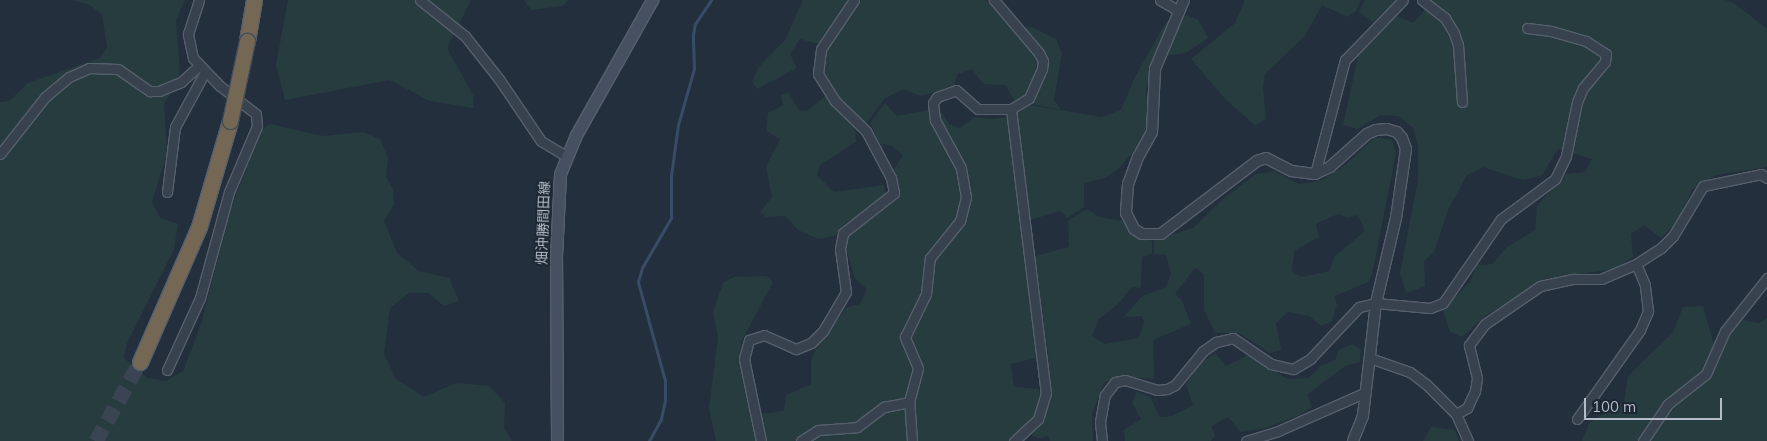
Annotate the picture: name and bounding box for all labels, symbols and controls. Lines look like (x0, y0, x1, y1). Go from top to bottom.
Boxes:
street label: 畑沖勝間田線 (533, 181, 553, 265)
scale bar (1587, 388, 1724, 420)
text: 100 m (1592, 397, 1636, 416)

